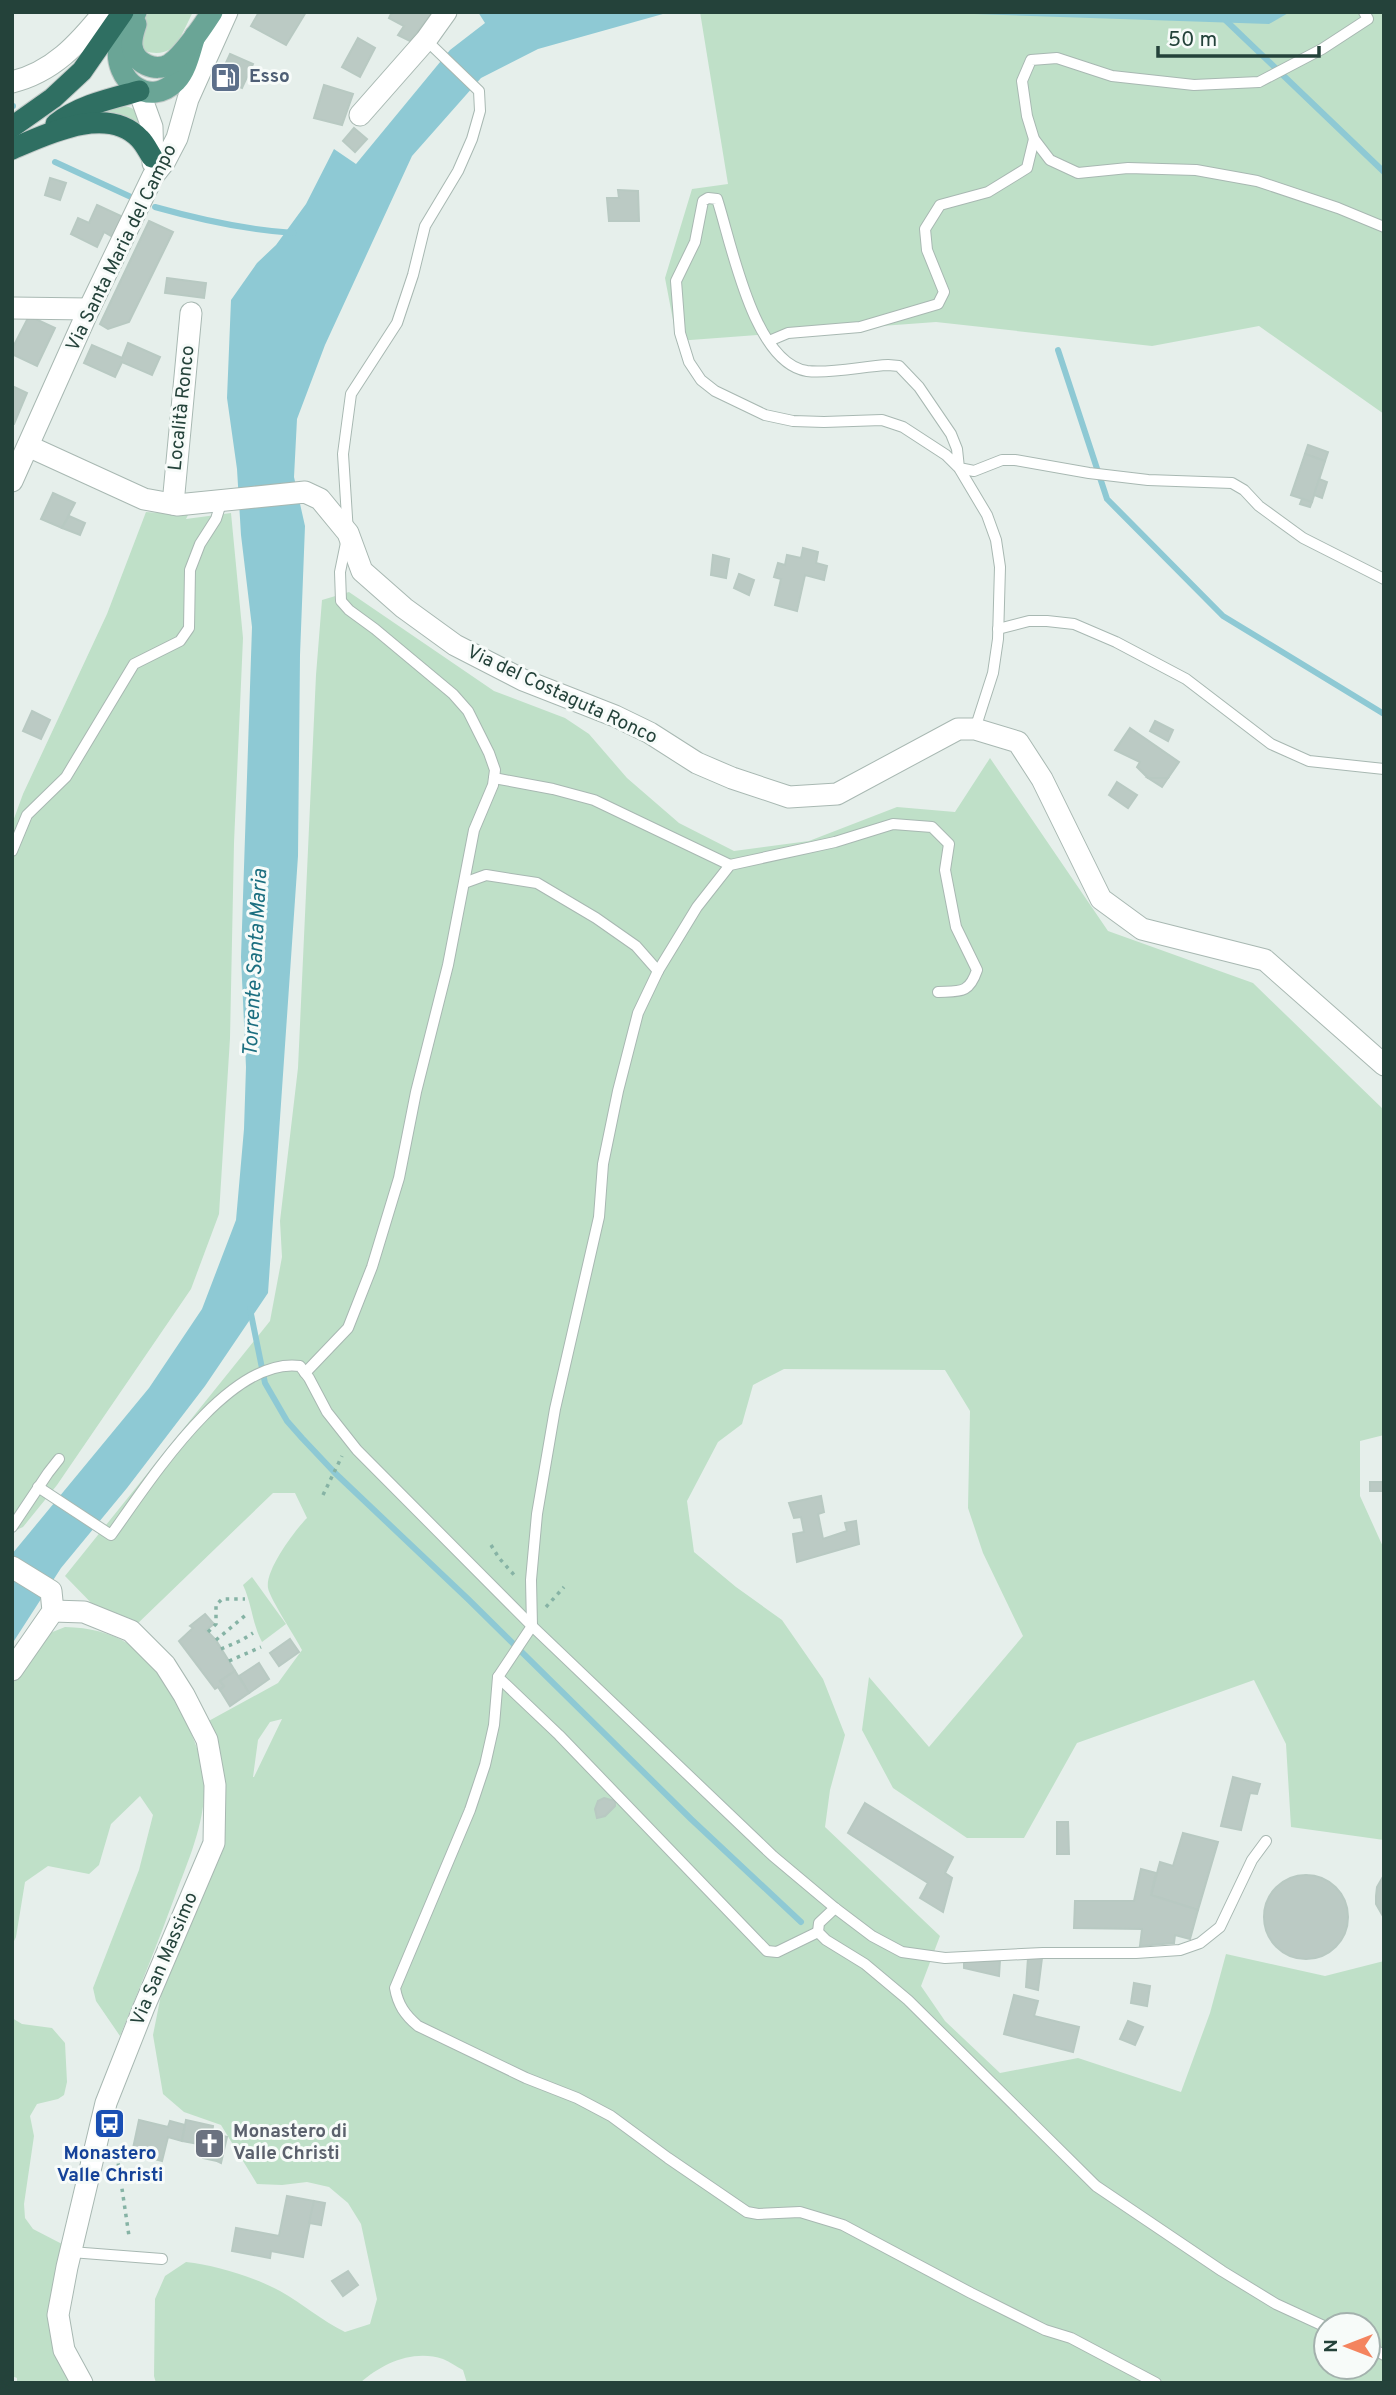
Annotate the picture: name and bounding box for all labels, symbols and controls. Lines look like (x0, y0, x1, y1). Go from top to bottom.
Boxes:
scale bar (1158, 14, 1319, 58)
text: 50 m (1168, 27, 1217, 54)
fuel station icon: Esso (209, 60, 243, 94)
place label: Esso (249, 65, 290, 89)
street label: Via Santa Maria del Campo (61, 140, 183, 356)
street label: Località Ronco (163, 344, 201, 472)
street label: Via del Costaguta Ronco (463, 640, 661, 750)
water label: Torrente Santa Maria (238, 868, 274, 1058)
street label: Via San Massimo (126, 1889, 204, 2029)
bus stop icon: Monastero Valle Christi (93, 2106, 127, 2140)
place label: Monastero di Valle Christi (233, 2120, 347, 2166)
church icon: Monastero di Valle Christi (193, 2126, 227, 2160)
place label: Monastero Valle Christi (57, 2142, 163, 2188)
north arrow (1312, 2311, 1382, 2381)
text: N (1320, 2339, 1344, 2353)

